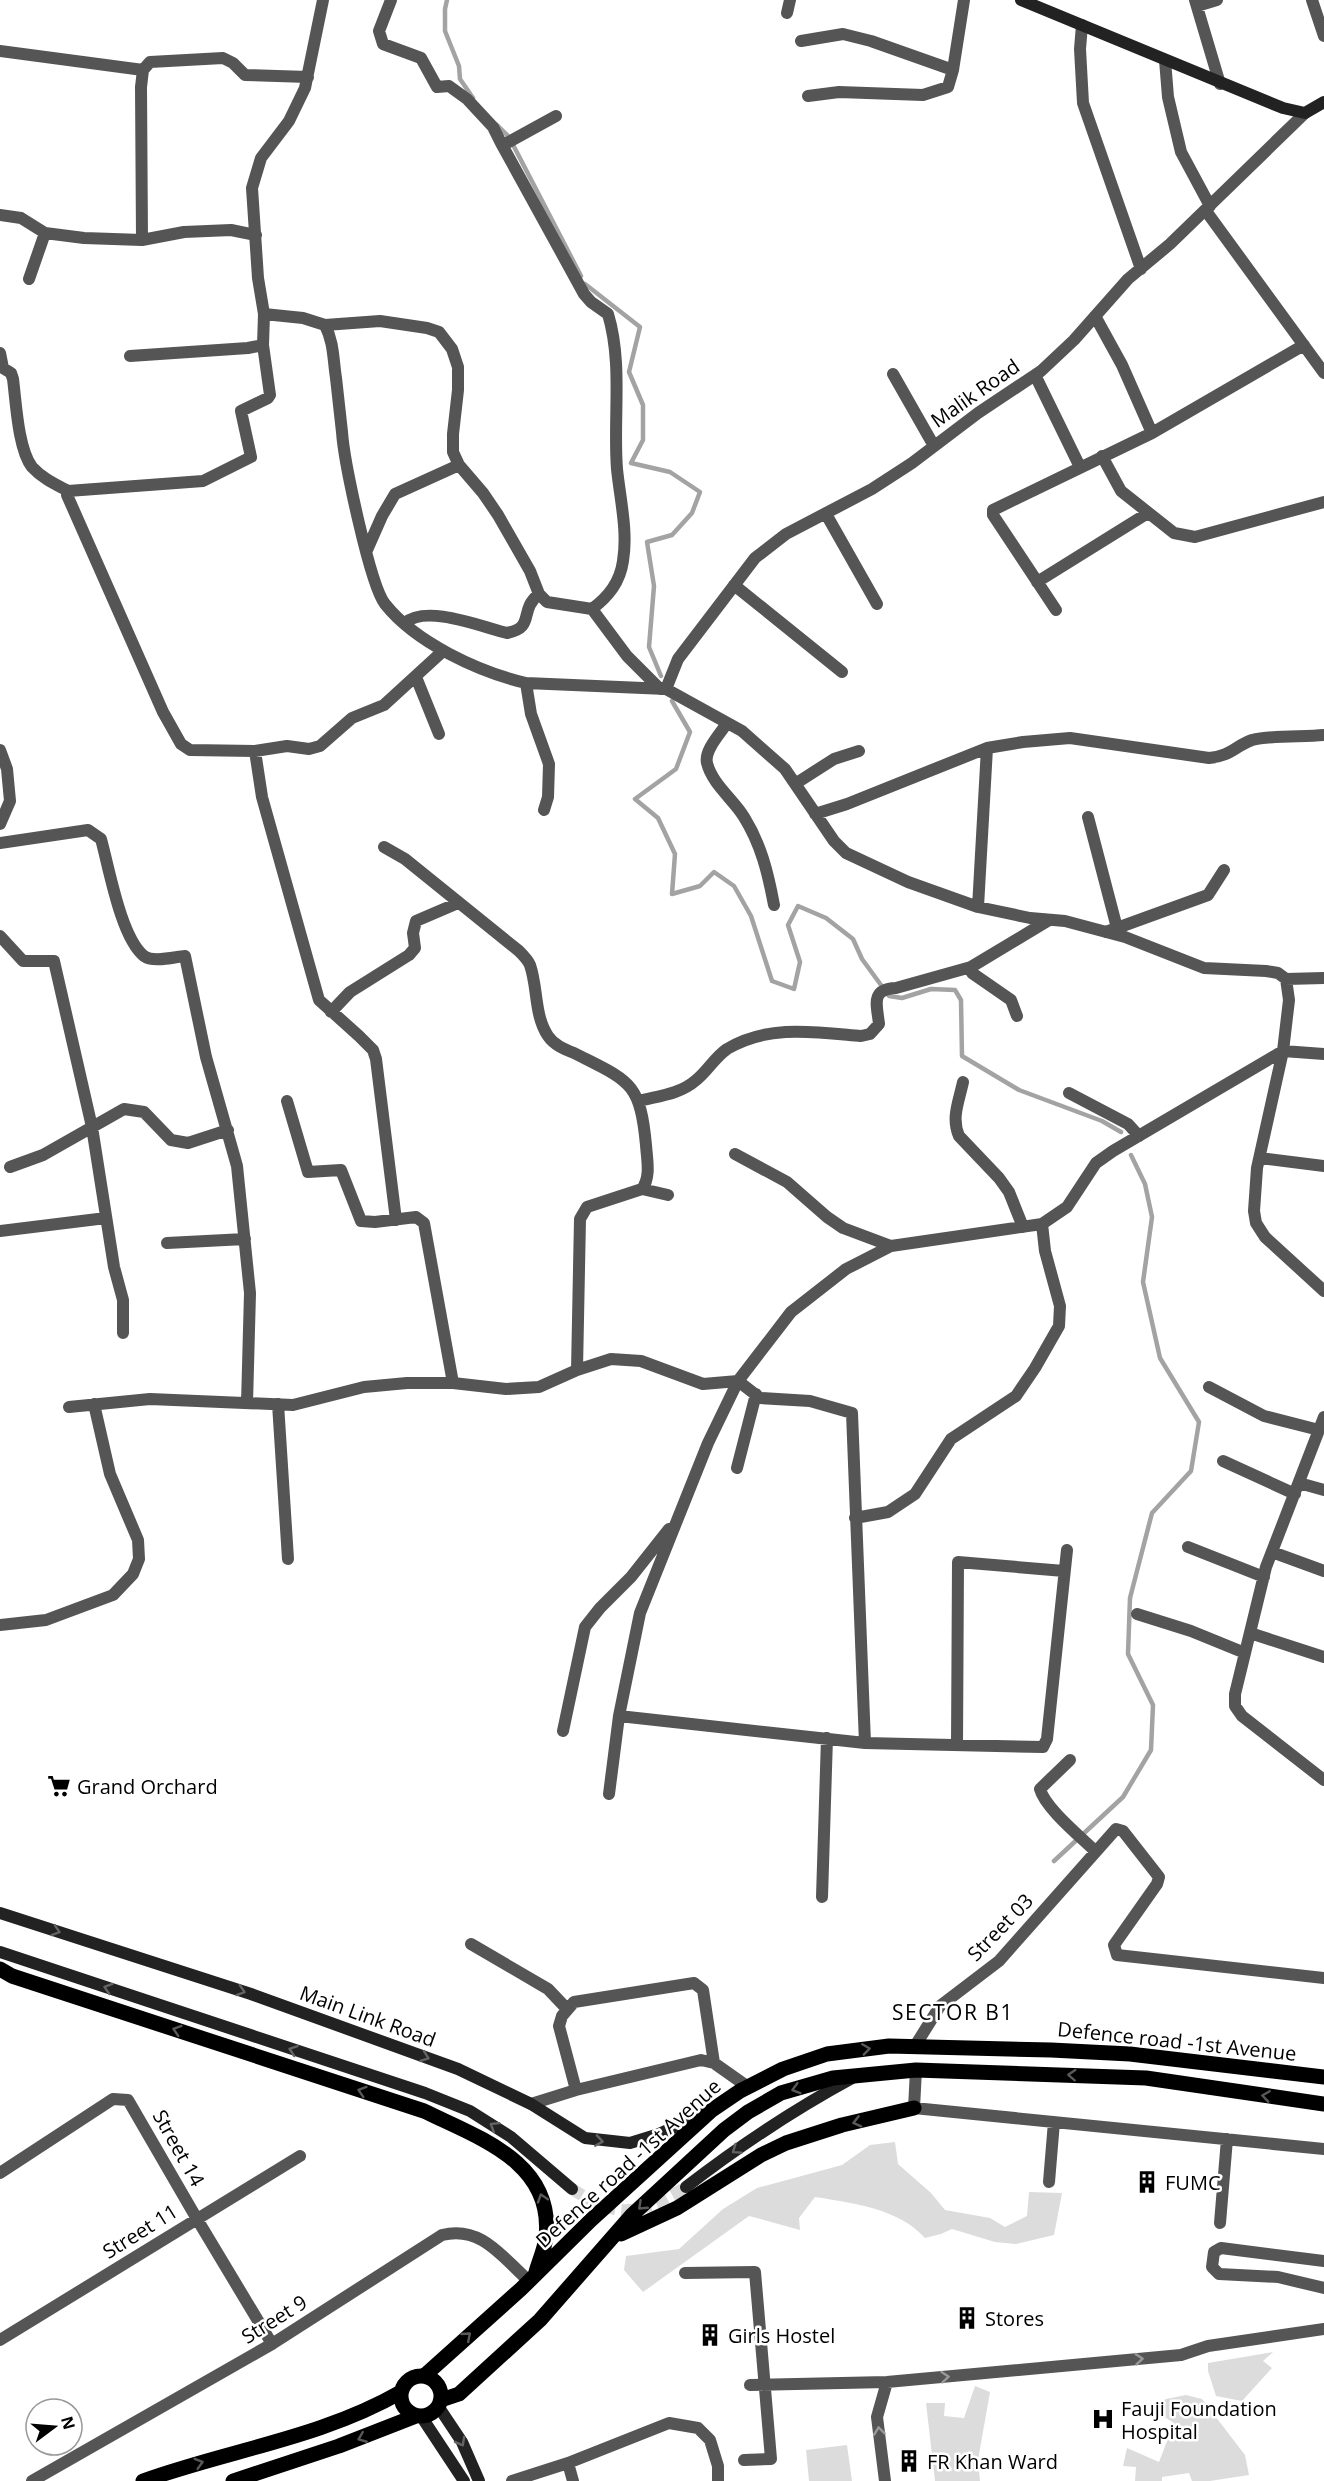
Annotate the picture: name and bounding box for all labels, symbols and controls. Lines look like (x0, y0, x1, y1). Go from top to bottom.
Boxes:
street label: Malik Road (925, 353, 1025, 433)
supermarket icon: Grand Orchard (46, 1773, 72, 1799)
place label: Grand Orchard (77, 1773, 218, 1800)
street label: Street 03 (961, 1887, 1039, 1967)
one-way arrow (50, 1924, 61, 1936)
street label: Main Link Road (296, 1979, 440, 2053)
one-way arrow (103, 1983, 114, 1995)
one-way arrow (235, 1984, 246, 1996)
district label: SECTOR B1 (892, 1998, 1014, 2026)
street label: Defence road -1st Avenue (1056, 2015, 1298, 2067)
one-way arrow (172, 2025, 183, 2038)
one-way arrow (861, 2043, 870, 2056)
one-way arrow (288, 2045, 299, 2058)
one-way arrow (419, 2049, 430, 2062)
one-way arrow (1068, 2069, 1077, 2081)
street label: Defence road -1st Avenue (530, 2073, 726, 2253)
one-way arrow (791, 2082, 801, 2094)
one-way arrow (357, 2086, 368, 2098)
one-way arrow (1261, 2091, 1271, 2103)
street label: Street 14 (147, 2105, 211, 2192)
one-way arrow (852, 2114, 862, 2127)
one-way arrow (490, 2122, 500, 2134)
one-way arrow (595, 2134, 604, 2146)
one-way arrow (732, 2143, 743, 2154)
building icon: FUMC (1134, 2169, 1160, 2195)
place label: FUMC (1165, 2169, 1221, 2196)
one-way arrow (537, 2193, 550, 2204)
street label: Street 11 (97, 2197, 183, 2265)
one-way arrow (638, 2199, 649, 2210)
street label: Street 9 (236, 2288, 312, 2350)
building icon: Stores (954, 2305, 980, 2331)
place label: Stores (985, 2305, 1044, 2332)
building icon: Girls Hostel (697, 2322, 723, 2348)
place label: Girls Hostel (728, 2322, 835, 2349)
one-way arrow (460, 2333, 471, 2344)
one-way arrow (1135, 2353, 1144, 2366)
one-way arrow (941, 2370, 950, 2383)
place label: Fauji Foundation Hospital (1121, 2395, 1277, 2445)
north arrow (24, 2397, 84, 2457)
hospital icon: Fauji Foundation Hospital (1090, 2406, 1116, 2432)
text: N (56, 2414, 81, 2432)
one-way arrow (873, 2426, 886, 2435)
one-way arrow (357, 2430, 367, 2443)
one-way arrow (454, 2436, 465, 2446)
building icon: FR Khan Ward (896, 2448, 922, 2474)
place label: FR Khan Ward (927, 2448, 1058, 2475)
one-way arrow (193, 2458, 203, 2471)

